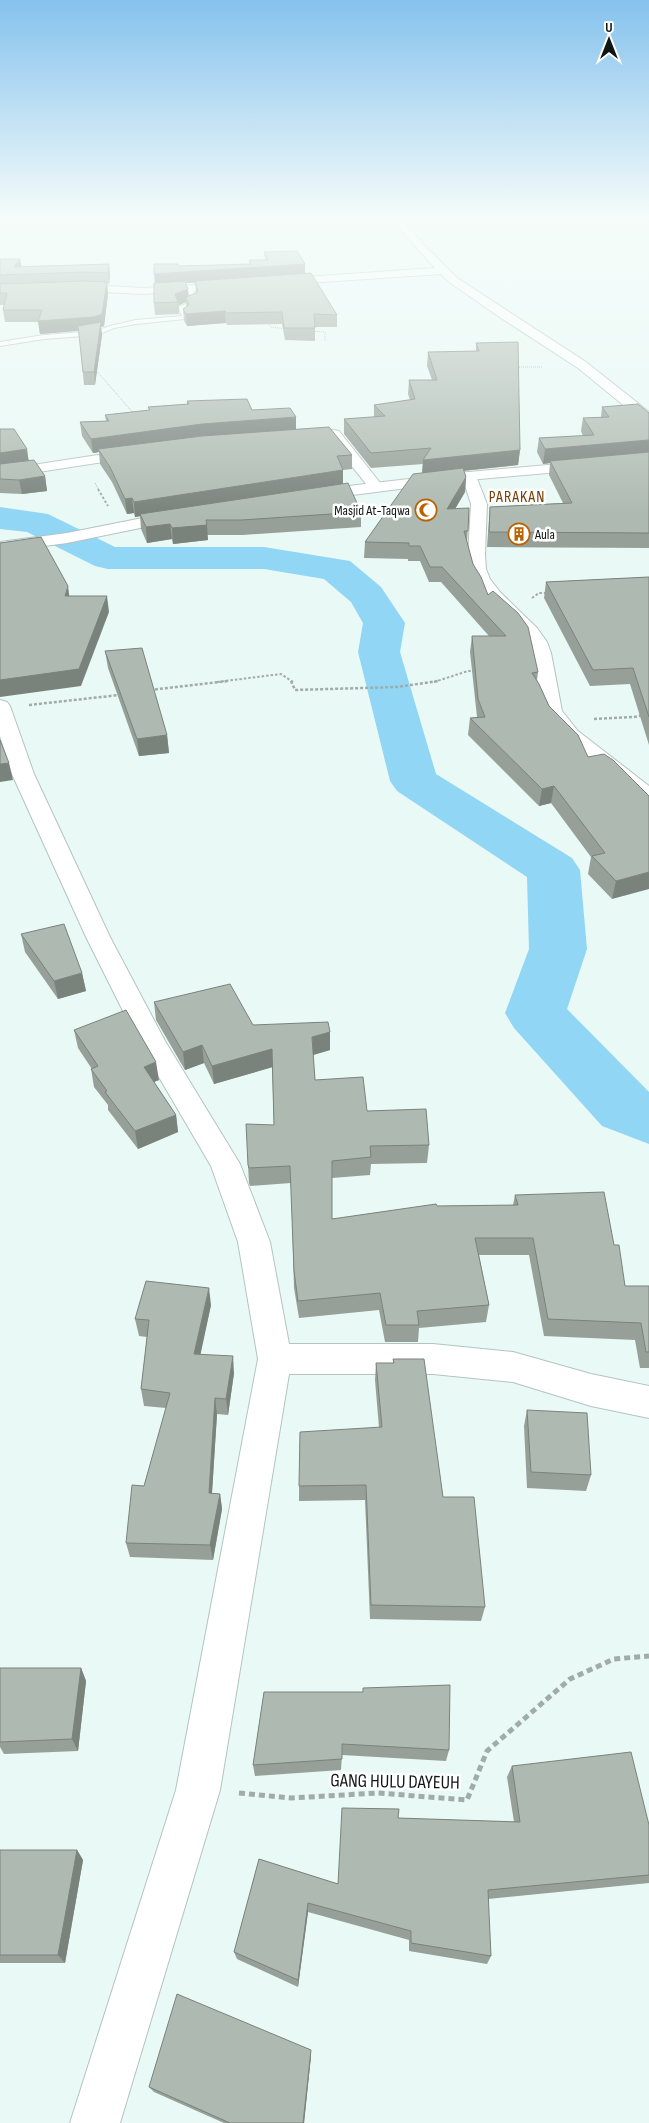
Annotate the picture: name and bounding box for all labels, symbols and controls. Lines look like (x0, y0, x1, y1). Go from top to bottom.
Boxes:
north arrow (584, 15, 634, 65)
text: U (605, 19, 613, 36)
district label: PARAKAN (489, 488, 545, 507)
mosque icon: Masjid At-Taqwa (414, 498, 438, 522)
place label: Masjid At-Taqwa (334, 502, 410, 519)
building icon: Aula (507, 522, 531, 546)
place label: Aula (534, 526, 555, 543)
street label: GANG HULU DAYEUH (330, 1769, 460, 1795)

